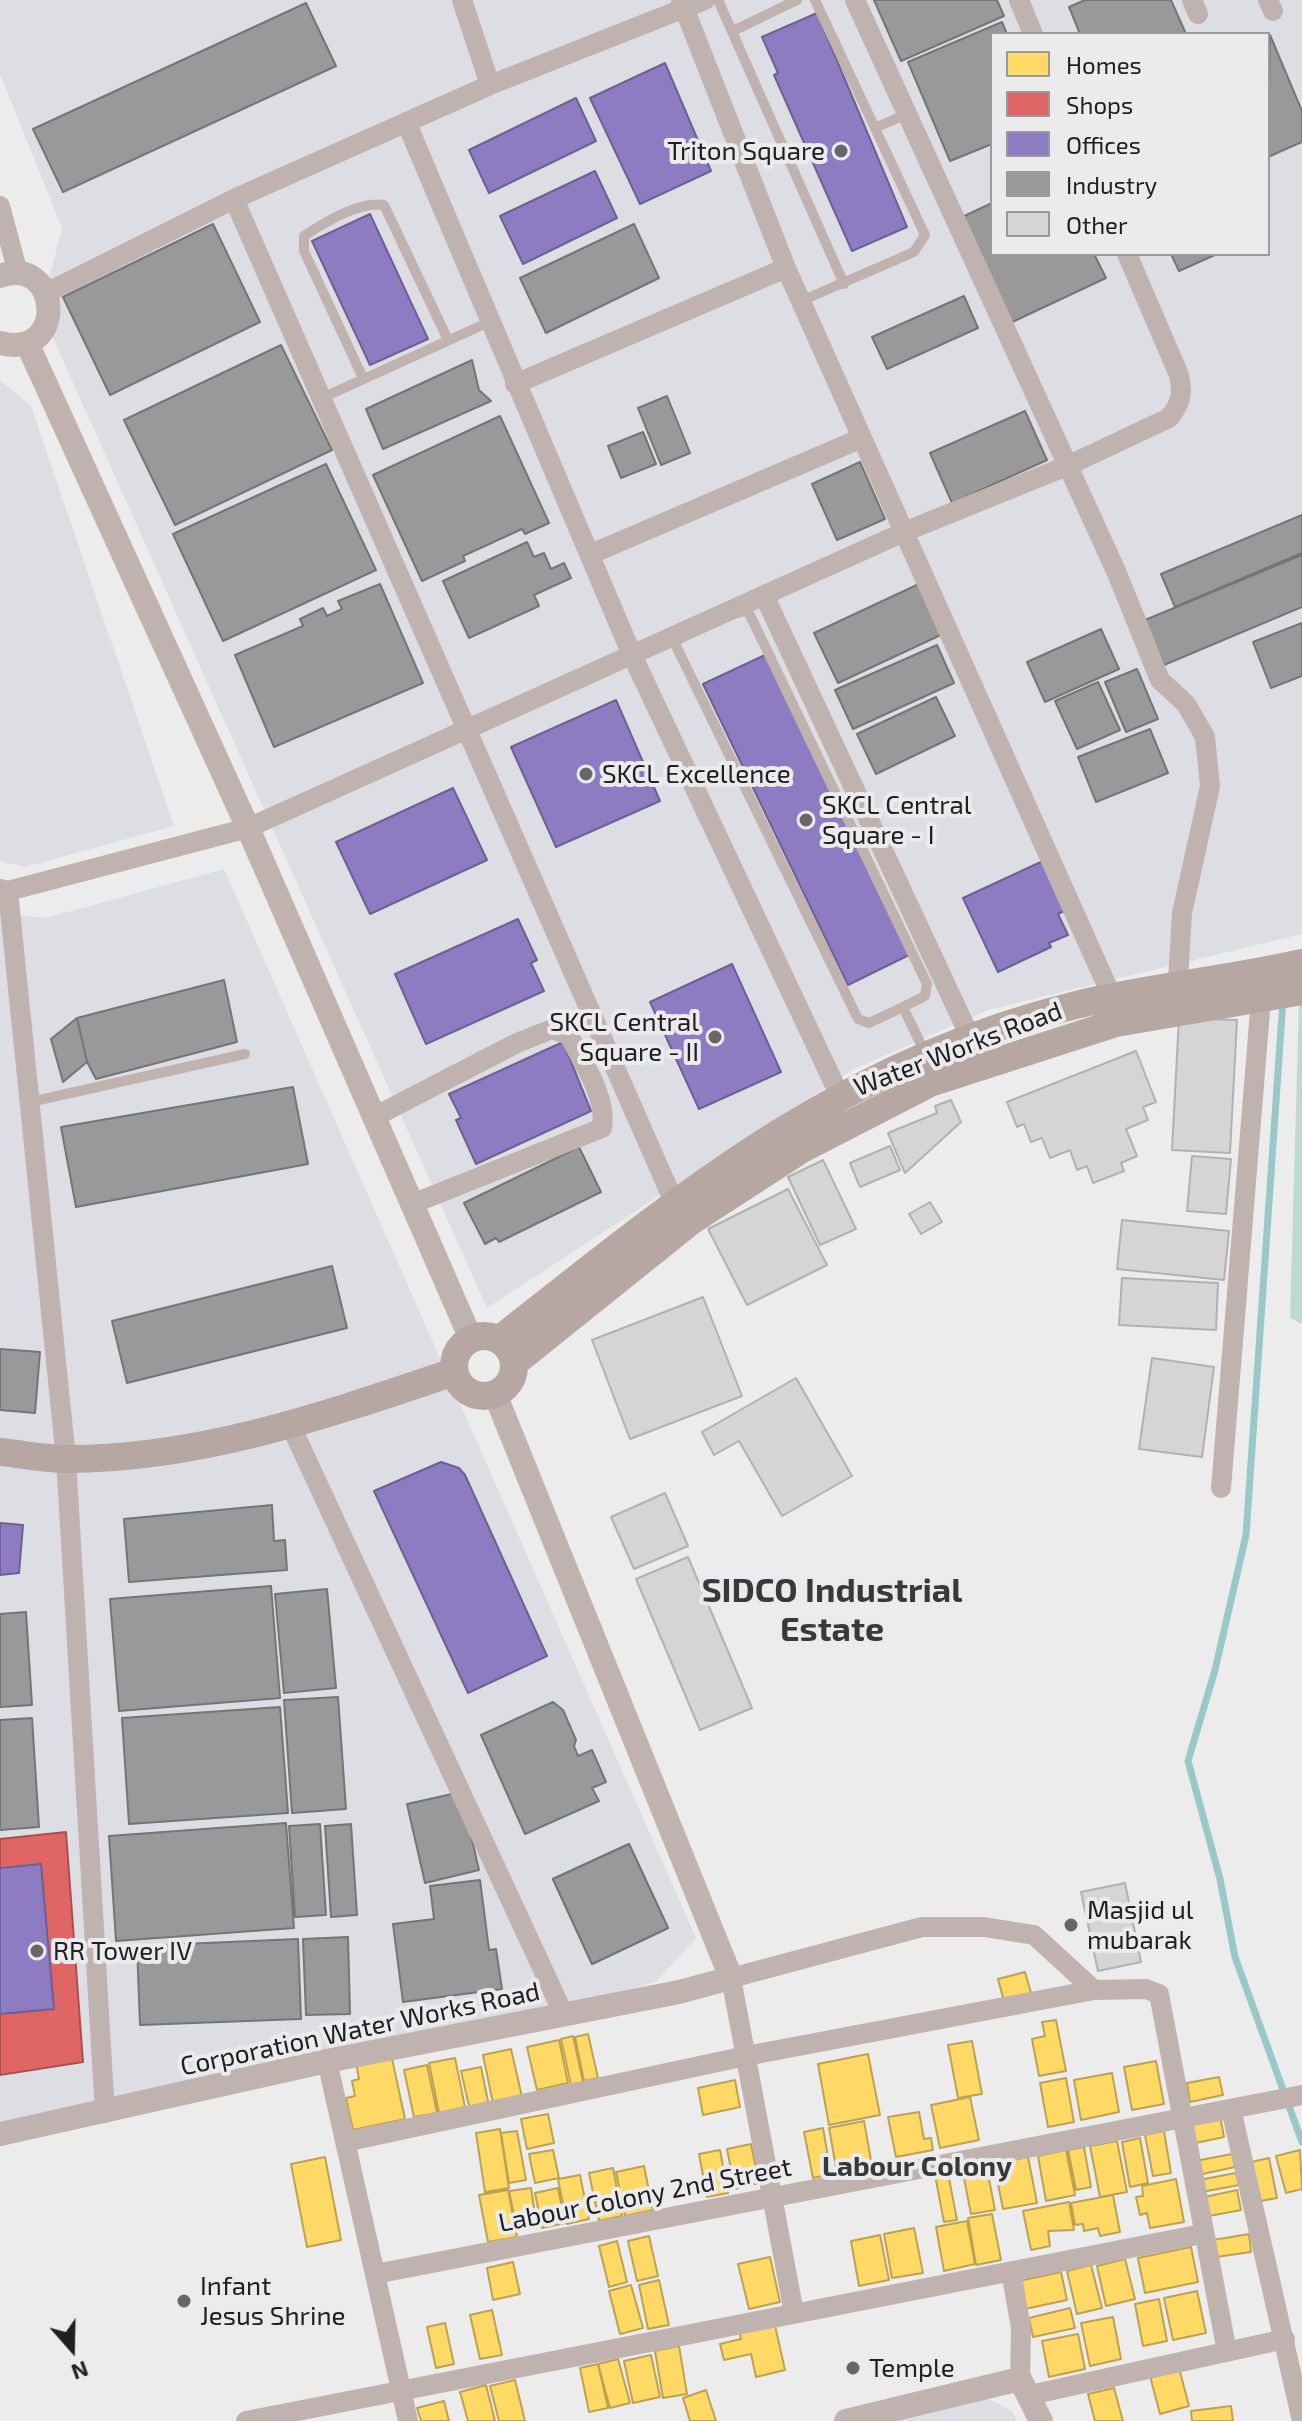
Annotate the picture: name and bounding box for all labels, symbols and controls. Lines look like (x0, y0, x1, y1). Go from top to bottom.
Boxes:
legend (990, 32, 1270, 256)
text: Homes (1066, 50, 1142, 79)
text: Shops (1066, 90, 1133, 119)
text: Offices (1066, 130, 1141, 159)
place label: Triton Square (667, 135, 825, 167)
marker: Triton Square (832, 142, 850, 160)
text: Industry (1066, 170, 1157, 199)
text: Other (1066, 210, 1128, 239)
place label: SKCL Excellence (602, 758, 791, 790)
marker: SKCL Excellence (577, 765, 595, 783)
place label: SKCL Central Square - I (822, 789, 972, 850)
marker: SKCL Central Square - I (797, 811, 815, 829)
street label: Water Works Road (850, 995, 1066, 1103)
place label: SKCL Central Square - II (549, 1006, 699, 1068)
marker: SKCL Central Square - II (706, 1028, 724, 1046)
district label: SIDCO Industrial Estate (702, 1571, 962, 1650)
place label: Masjid ul mubarak (1087, 1894, 1193, 1956)
marker: Masjid ul mubarak (1062, 1916, 1080, 1934)
place label: RR Tower IV (53, 1935, 192, 1967)
marker: RR Tower IV (28, 1942, 46, 1960)
street label: Corporation Water Works Road (177, 1976, 543, 2082)
district label: Labour Colony (822, 2150, 1012, 2184)
street label: Labour Colony 2nd Street (496, 2151, 794, 2239)
place label: Infant Jesus Shrine (200, 2270, 345, 2332)
marker: Infant Jesus Shrine (175, 2292, 193, 2310)
north arrow (32, 2309, 112, 2389)
place label: Temple (869, 2352, 955, 2384)
text: N (68, 2357, 92, 2386)
marker: Temple (844, 2359, 862, 2377)

